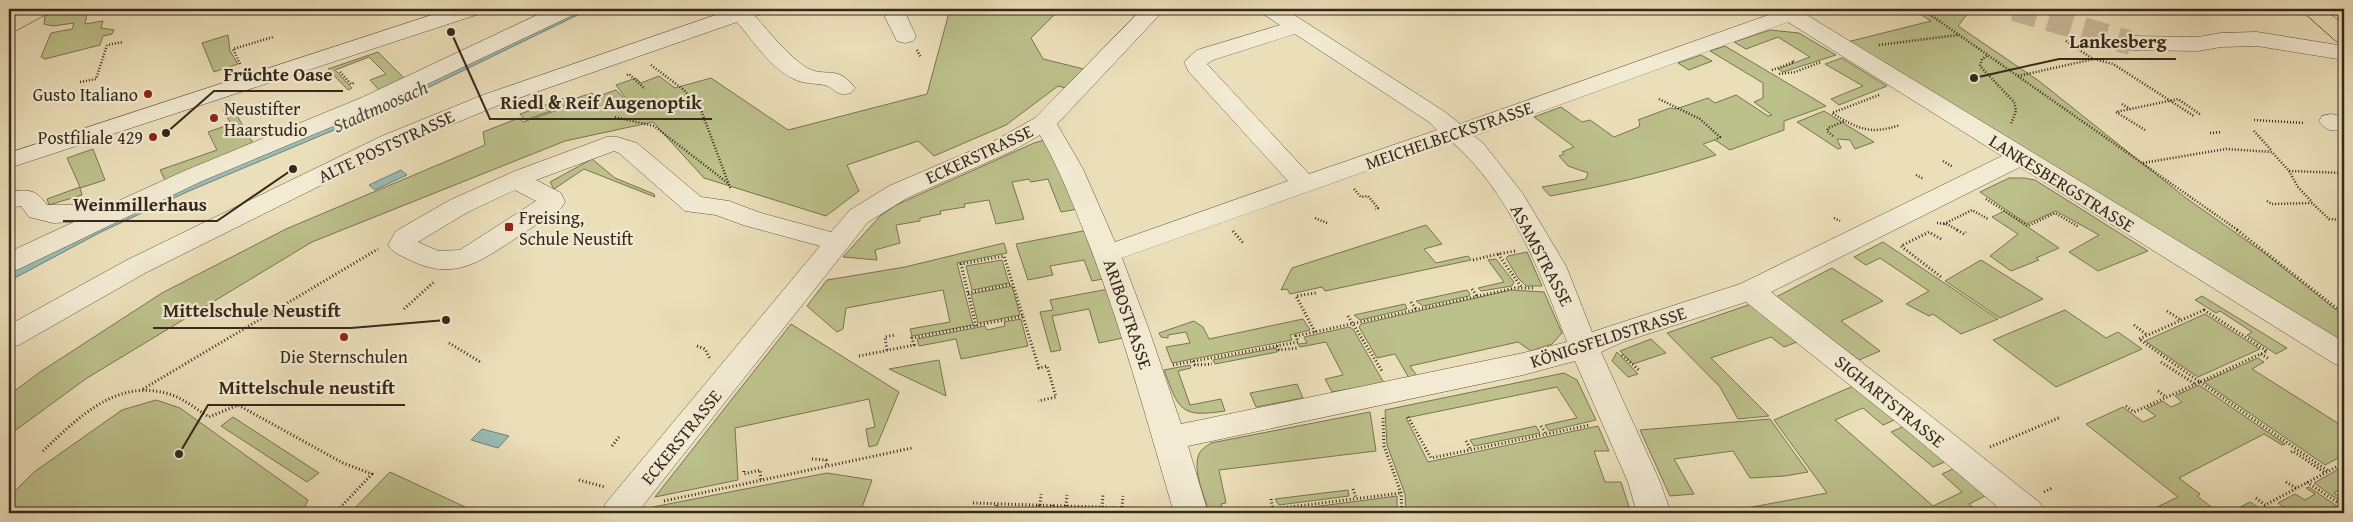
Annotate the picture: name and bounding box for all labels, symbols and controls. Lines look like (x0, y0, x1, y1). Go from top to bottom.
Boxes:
callout: Lankesberg (2059, 25, 2176, 59)
text: Lankesberg (2069, 27, 2168, 55)
callout: Früchte Oase (214, 57, 343, 91)
text: Früchte Oase (223, 60, 333, 88)
water label: Stadtmoosach (328, 72, 432, 139)
place label: Gusto Italiano (33, 81, 138, 108)
callout: Riedl & Reif Augenoptik (490, 85, 712, 119)
marker: Gusto Italiano (142, 88, 154, 100)
text: Riedl & Reif Augenoptik (500, 88, 702, 116)
street label: MEICHELBECKSTRASSE (1362, 94, 1536, 176)
place label: Neustifter Haarstudio (224, 95, 307, 143)
street label: ALTE POSTSTRASSE (313, 102, 459, 190)
marker: Neustifter Haarstudio (208, 112, 220, 124)
street label: ECKERSTRASSE (921, 117, 1037, 191)
place label: Postfiliale 429 (38, 124, 143, 151)
street label: LANKESBERGSTRASSE (1984, 127, 2140, 239)
marker: Postfiliale 429 (147, 131, 159, 143)
callout: Weinmillerhaus (63, 187, 217, 221)
text: Weinmillerhaus (73, 190, 207, 218)
street label: ASAMSTRASSE (1504, 199, 1580, 311)
place label: Freising, Schule Neustift (519, 204, 634, 252)
marker: Freising, Schule Neustift (503, 221, 515, 233)
street label: ARIBOSTRASSE (1097, 255, 1159, 373)
callout: Mittelschule Neustift (153, 294, 351, 328)
text: Mittelschule Neustift (163, 296, 342, 324)
street label: KÖNIGSFELDSTRASSE (1526, 299, 1690, 375)
marker: Die Sternschulen (338, 331, 350, 343)
place label: Die Sternschulen (280, 343, 408, 370)
street label: SIGHARTSTRASSE (1829, 348, 1951, 454)
callout: Mittelschule neustift (208, 371, 405, 405)
text: Mittelschule neustift (219, 373, 396, 401)
street label: ECKERSTRASSE (634, 383, 728, 491)

